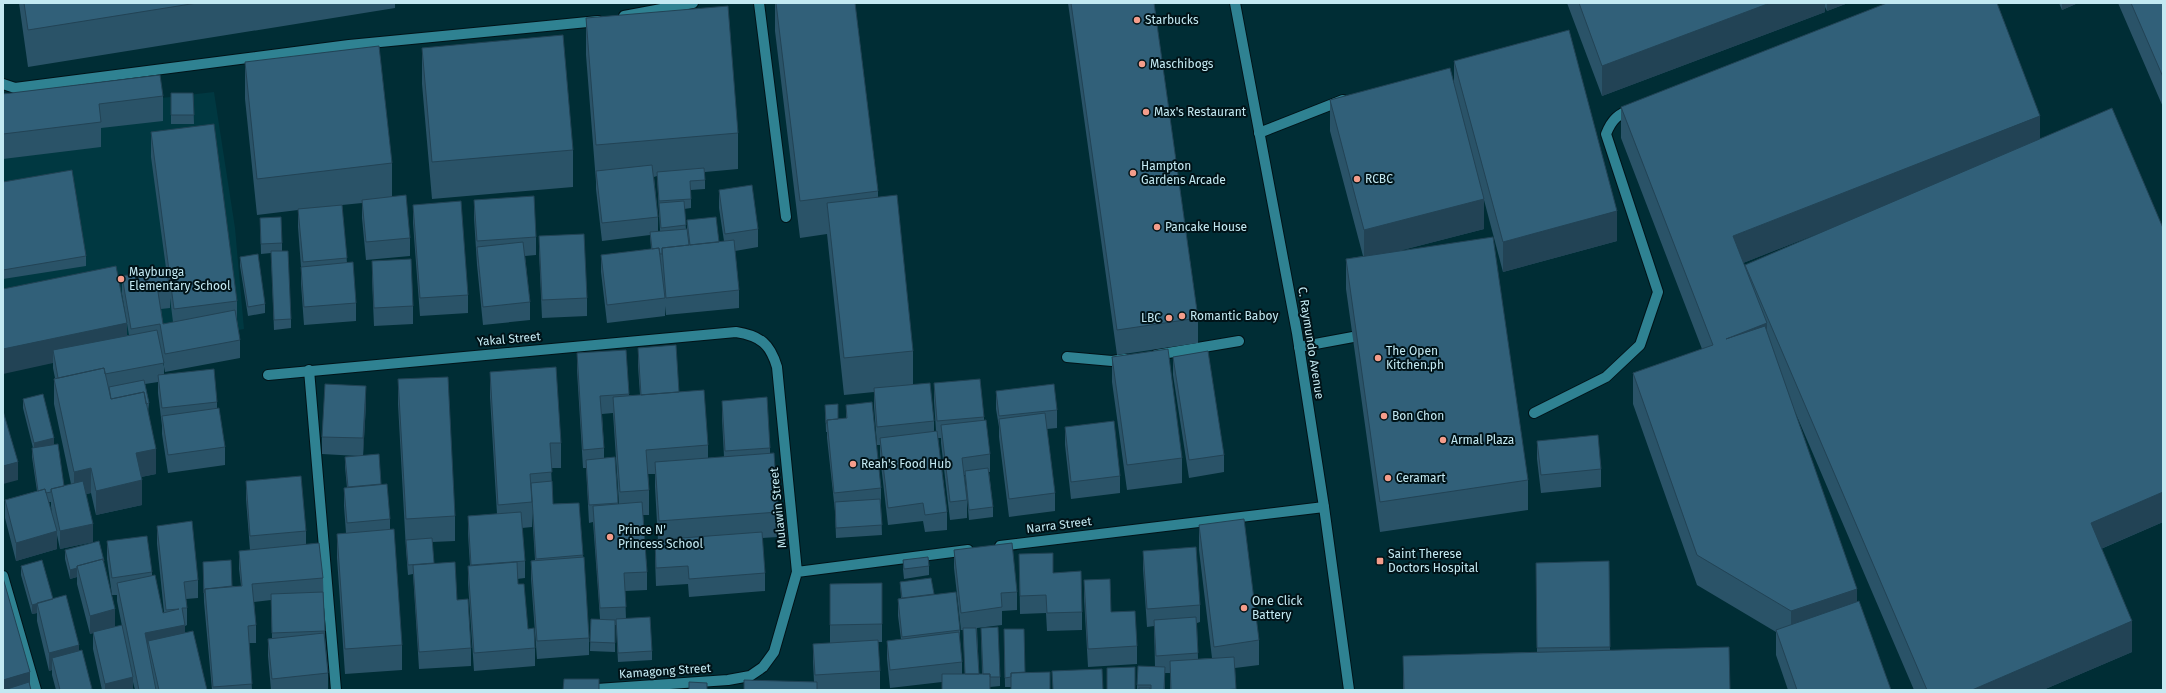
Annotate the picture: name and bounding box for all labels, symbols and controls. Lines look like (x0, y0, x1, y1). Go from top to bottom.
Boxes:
place label: Starbucks (1145, 13, 1199, 27)
marker: Starbucks (1132, 15, 1142, 25)
place label: Maschibogs (1150, 57, 1214, 71)
marker: Maschibogs (1137, 59, 1147, 69)
place label: Max's Restaurant (1154, 105, 1247, 119)
marker: Max's Restaurant (1141, 107, 1151, 117)
place label: Hampton Gardens Arcade (1141, 159, 1226, 187)
marker: Hampton Gardens Arcade (1128, 168, 1138, 178)
place label: RCBC (1365, 172, 1393, 186)
marker: RCBC (1352, 174, 1362, 184)
place label: Pancake House (1165, 220, 1247, 234)
marker: Pancake House (1152, 222, 1162, 232)
place label: Maybunga Elementary School (129, 265, 231, 293)
marker: Maybunga Elementary School (116, 274, 126, 284)
street label: C. Raymundo Avenue (1295, 286, 1327, 400)
place label: Romantic Baboy (1190, 309, 1278, 323)
place label: LBC (1141, 311, 1161, 325)
marker: Romantic Baboy (1177, 311, 1187, 321)
marker: LBC (1164, 313, 1174, 323)
street label: Yakal Street (477, 329, 542, 349)
place label: The Open Kitchen.ph (1386, 344, 1444, 372)
marker: The Open Kitchen.ph (1373, 353, 1383, 363)
place label: Bon Chon (1392, 409, 1444, 423)
marker: Bon Chon (1379, 411, 1389, 421)
place label: Armal Plaza (1451, 433, 1514, 447)
marker: Armal Plaza (1438, 435, 1448, 445)
place label: Reah's Food Hub (861, 457, 951, 471)
marker: Reah's Food Hub (848, 459, 858, 469)
street label: Mulawin Street (767, 466, 789, 549)
place label: Ceramart (1396, 471, 1446, 485)
marker: Ceramart (1383, 473, 1393, 483)
street label: Narra Street (1025, 514, 1093, 536)
place label: Prince N' Princess School (618, 523, 703, 551)
marker: Prince N' Princess School (605, 532, 615, 542)
place label: Saint Therese Doctors Hospital (1388, 547, 1479, 575)
marker: Saint Therese Doctors Hospital (1375, 556, 1385, 566)
place label: One Click Battery (1252, 594, 1303, 622)
marker: One Click Battery (1239, 603, 1249, 613)
street label: Kamagong Street (618, 661, 712, 681)

